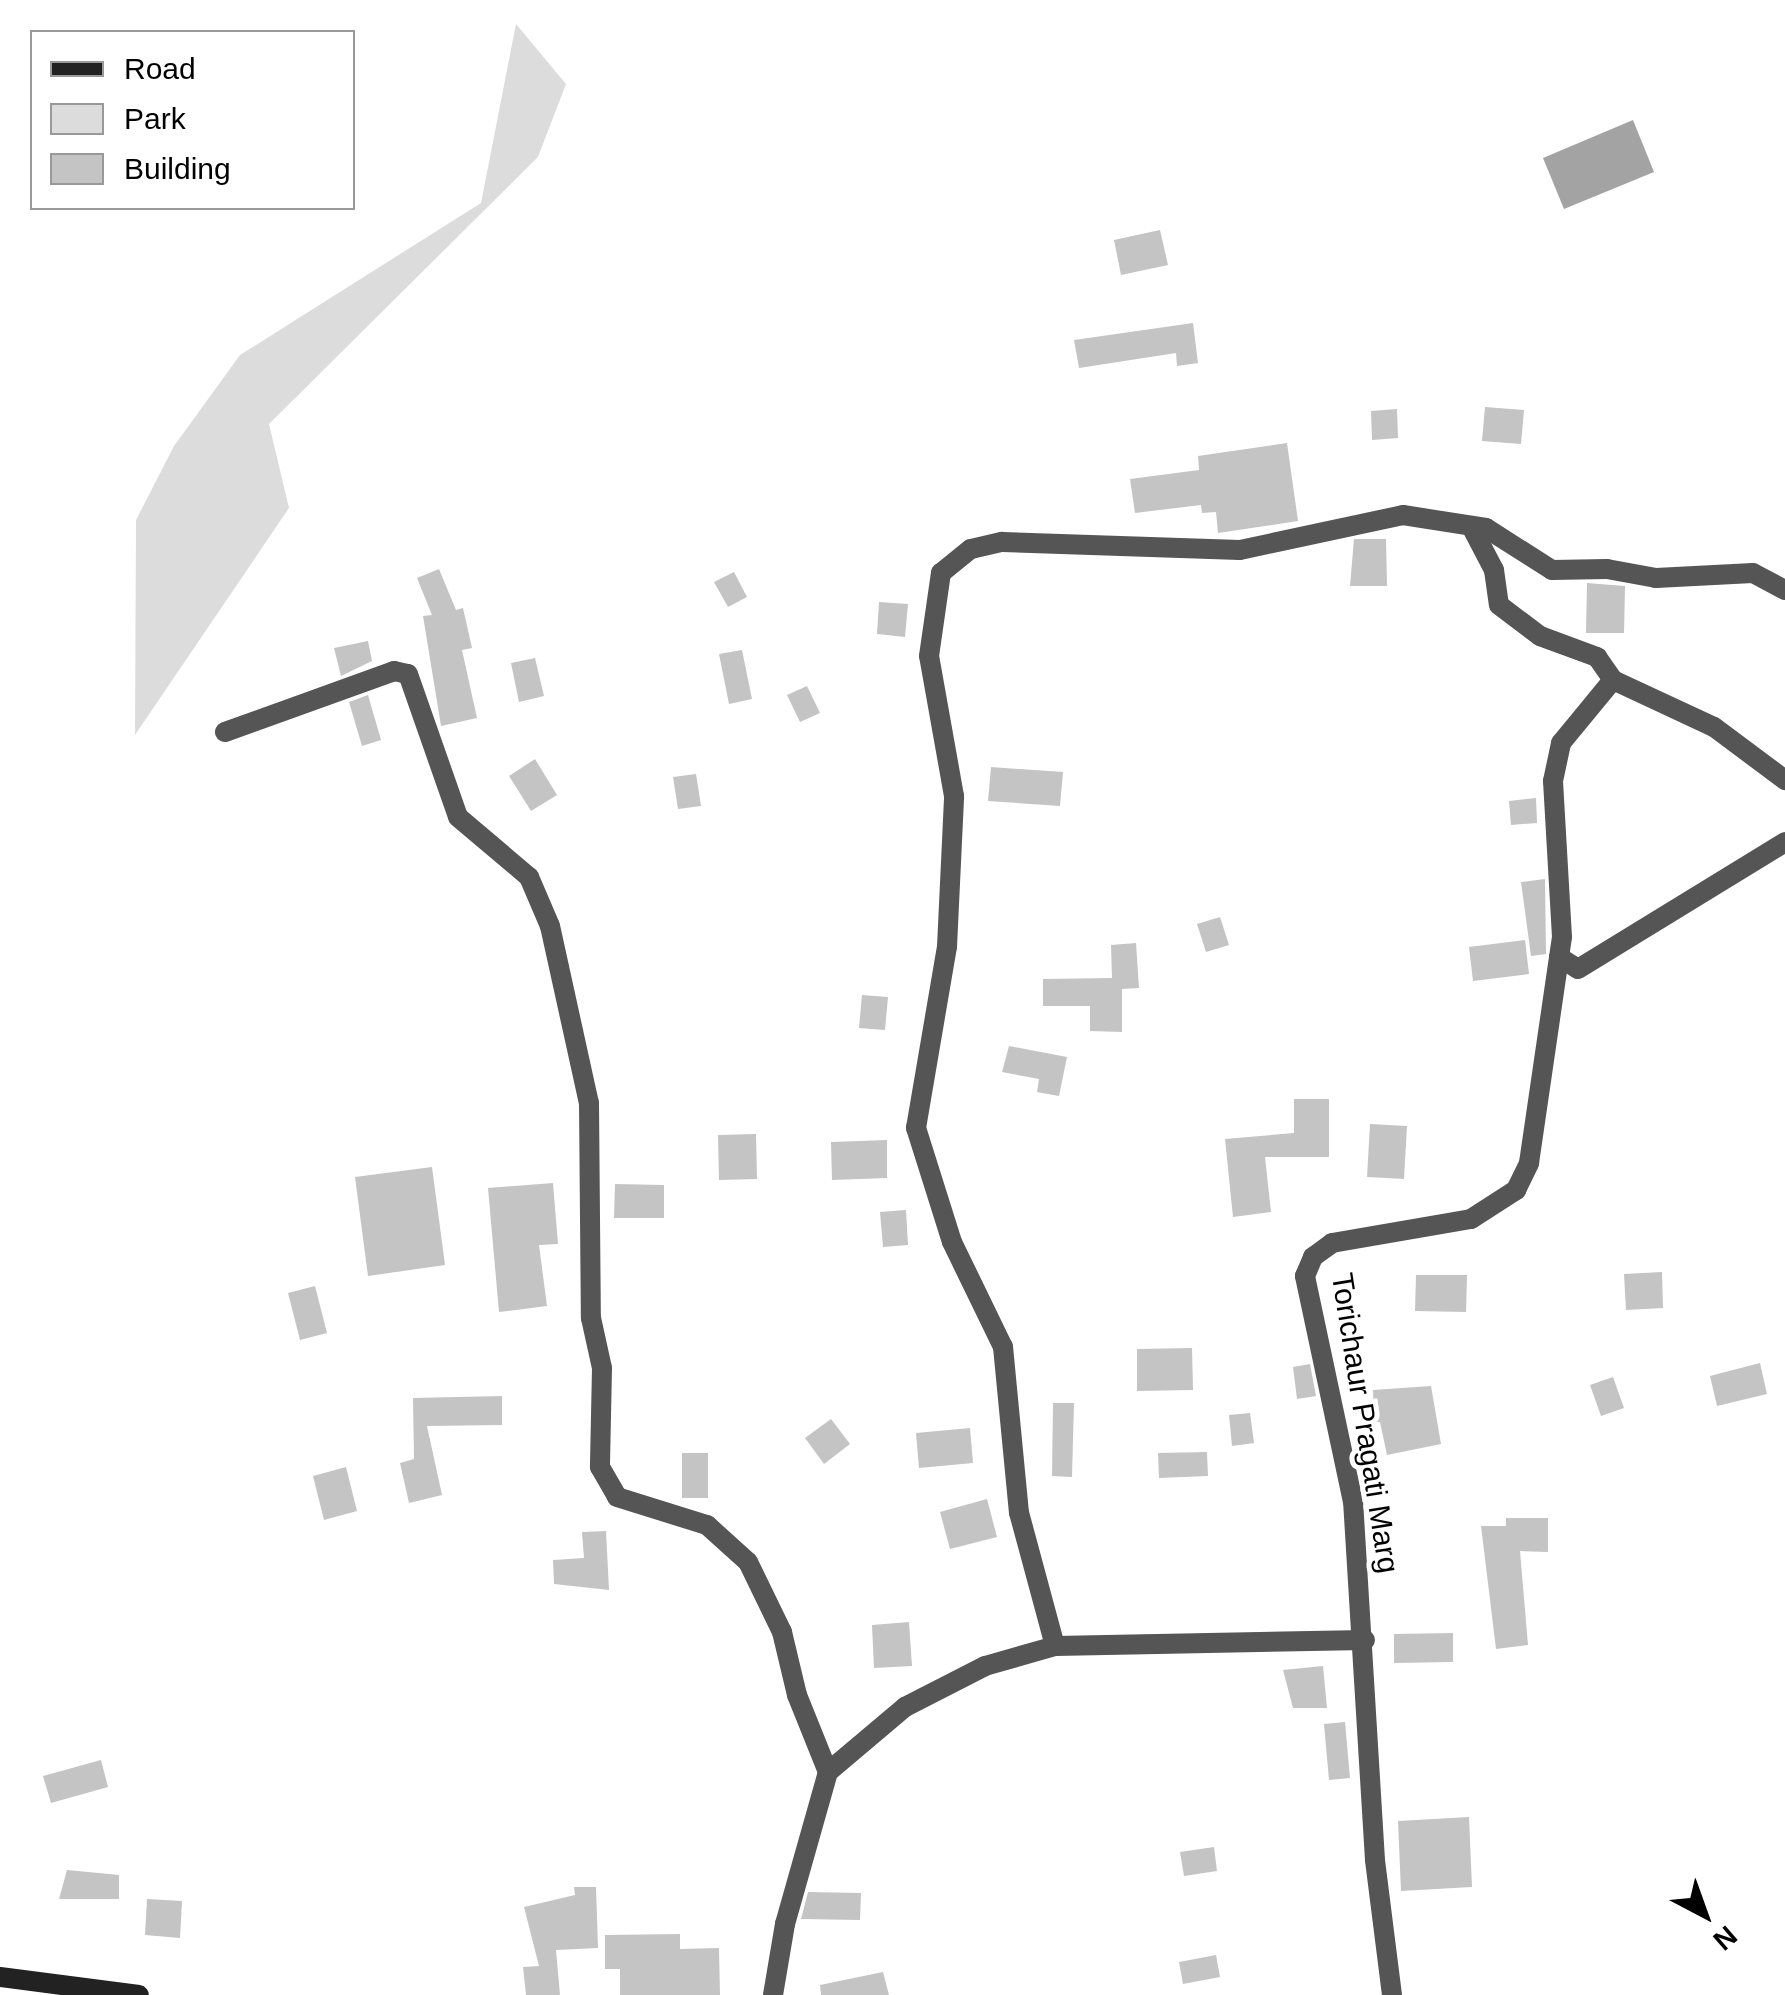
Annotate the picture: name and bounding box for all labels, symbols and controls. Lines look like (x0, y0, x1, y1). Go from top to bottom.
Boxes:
legend (30, 30, 355, 210)
text: Road (124, 52, 196, 85)
text: Park (124, 102, 186, 135)
text: Building (124, 152, 231, 185)
street label: Torichaur Pragati Marg (1323, 1270, 1407, 1576)
north arrow (1655, 1865, 1755, 1965)
text: N (1707, 1920, 1743, 1956)

